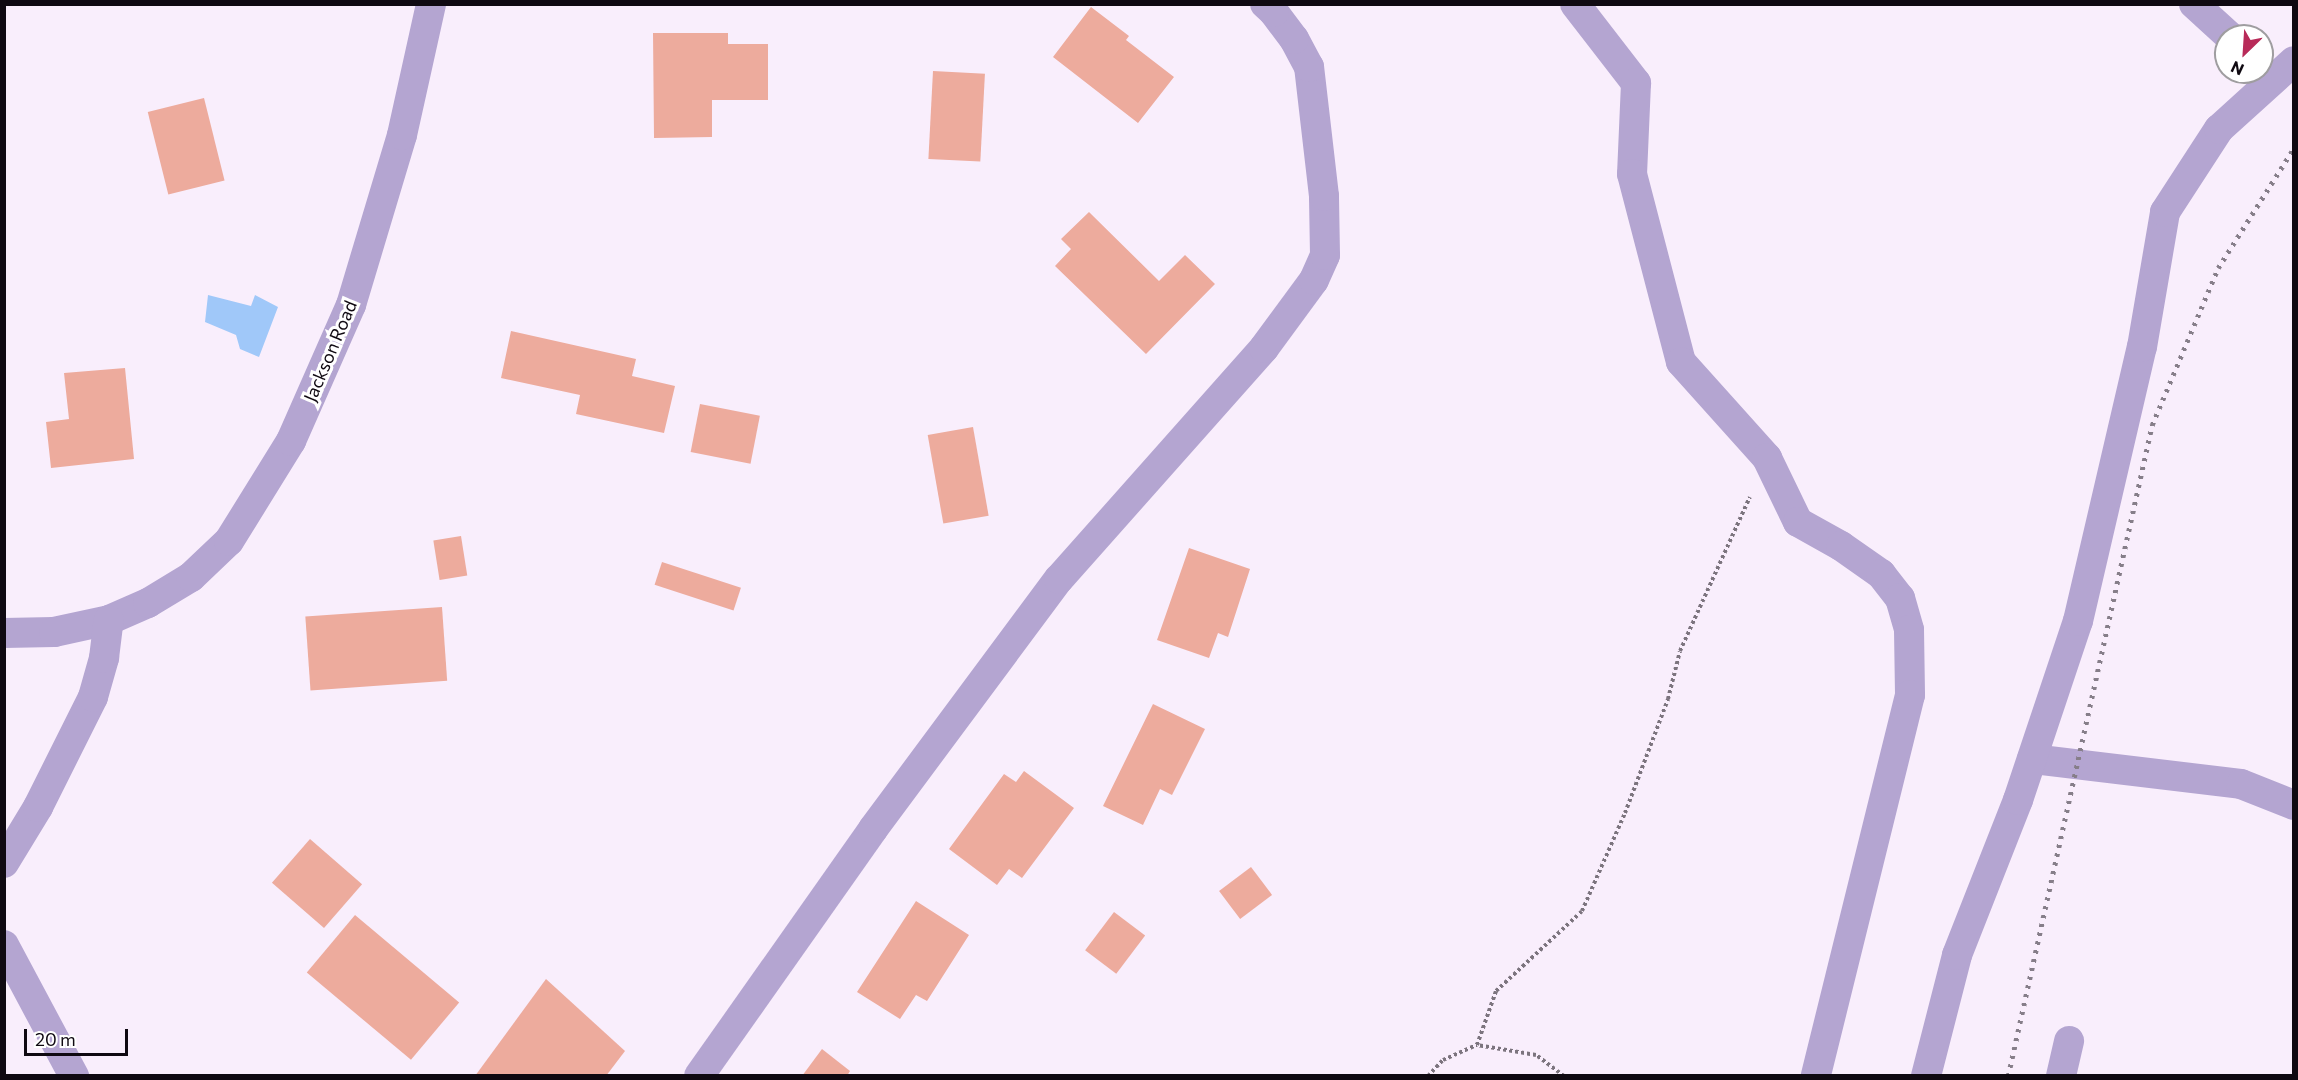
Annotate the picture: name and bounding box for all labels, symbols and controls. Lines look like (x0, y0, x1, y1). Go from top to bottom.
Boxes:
north arrow (2214, 24, 2274, 84)
text: N (2228, 58, 2246, 80)
street label: Jackson Road (299, 297, 361, 405)
scale bar (27, 1017, 130, 1055)
text: 20 m (35, 1028, 76, 1050)

